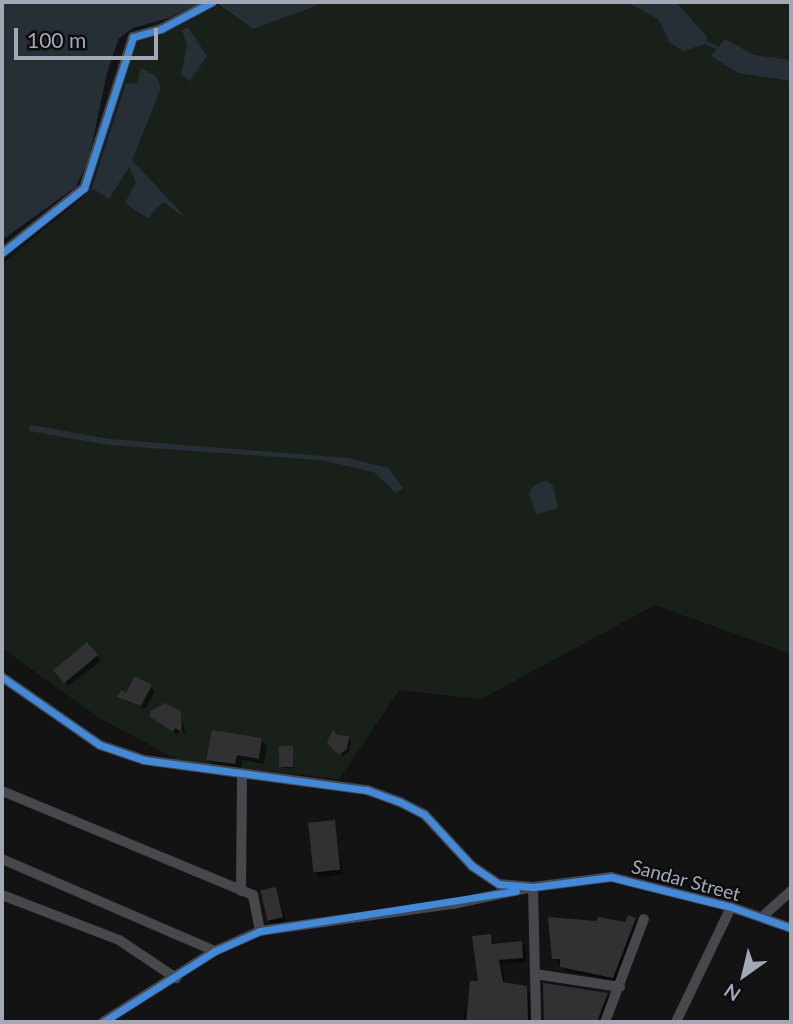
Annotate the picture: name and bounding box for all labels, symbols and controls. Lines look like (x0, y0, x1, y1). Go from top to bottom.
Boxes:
scale bar (18, 14, 161, 58)
text: 100 m (27, 27, 86, 52)
street label: Sandar Street (629, 854, 743, 906)
north arrow (709, 940, 779, 1010)
text: N (719, 979, 744, 1006)

